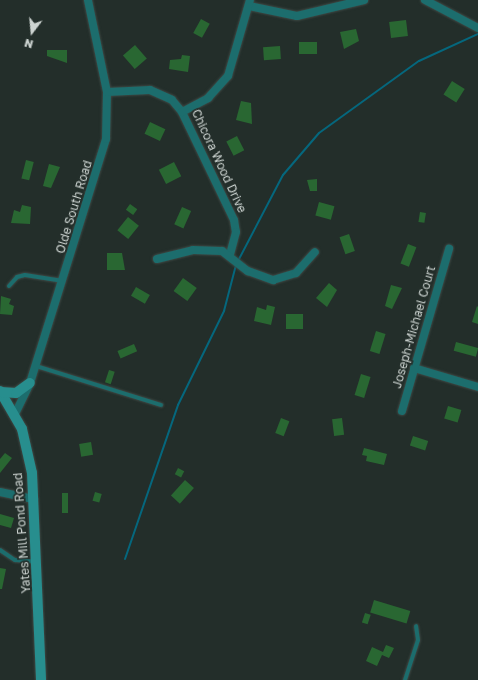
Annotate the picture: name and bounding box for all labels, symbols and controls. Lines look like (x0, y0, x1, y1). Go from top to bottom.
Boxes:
north arrow (12, 12, 52, 52)
text: N (23, 37, 34, 51)
street label: Chicora Wood Drive (189, 107, 249, 215)
street label: Olde South Road (53, 159, 95, 255)
street label: Joseph-Michael Court (390, 264, 438, 390)
street label: Yates Mill Pond Road (11, 472, 33, 594)

